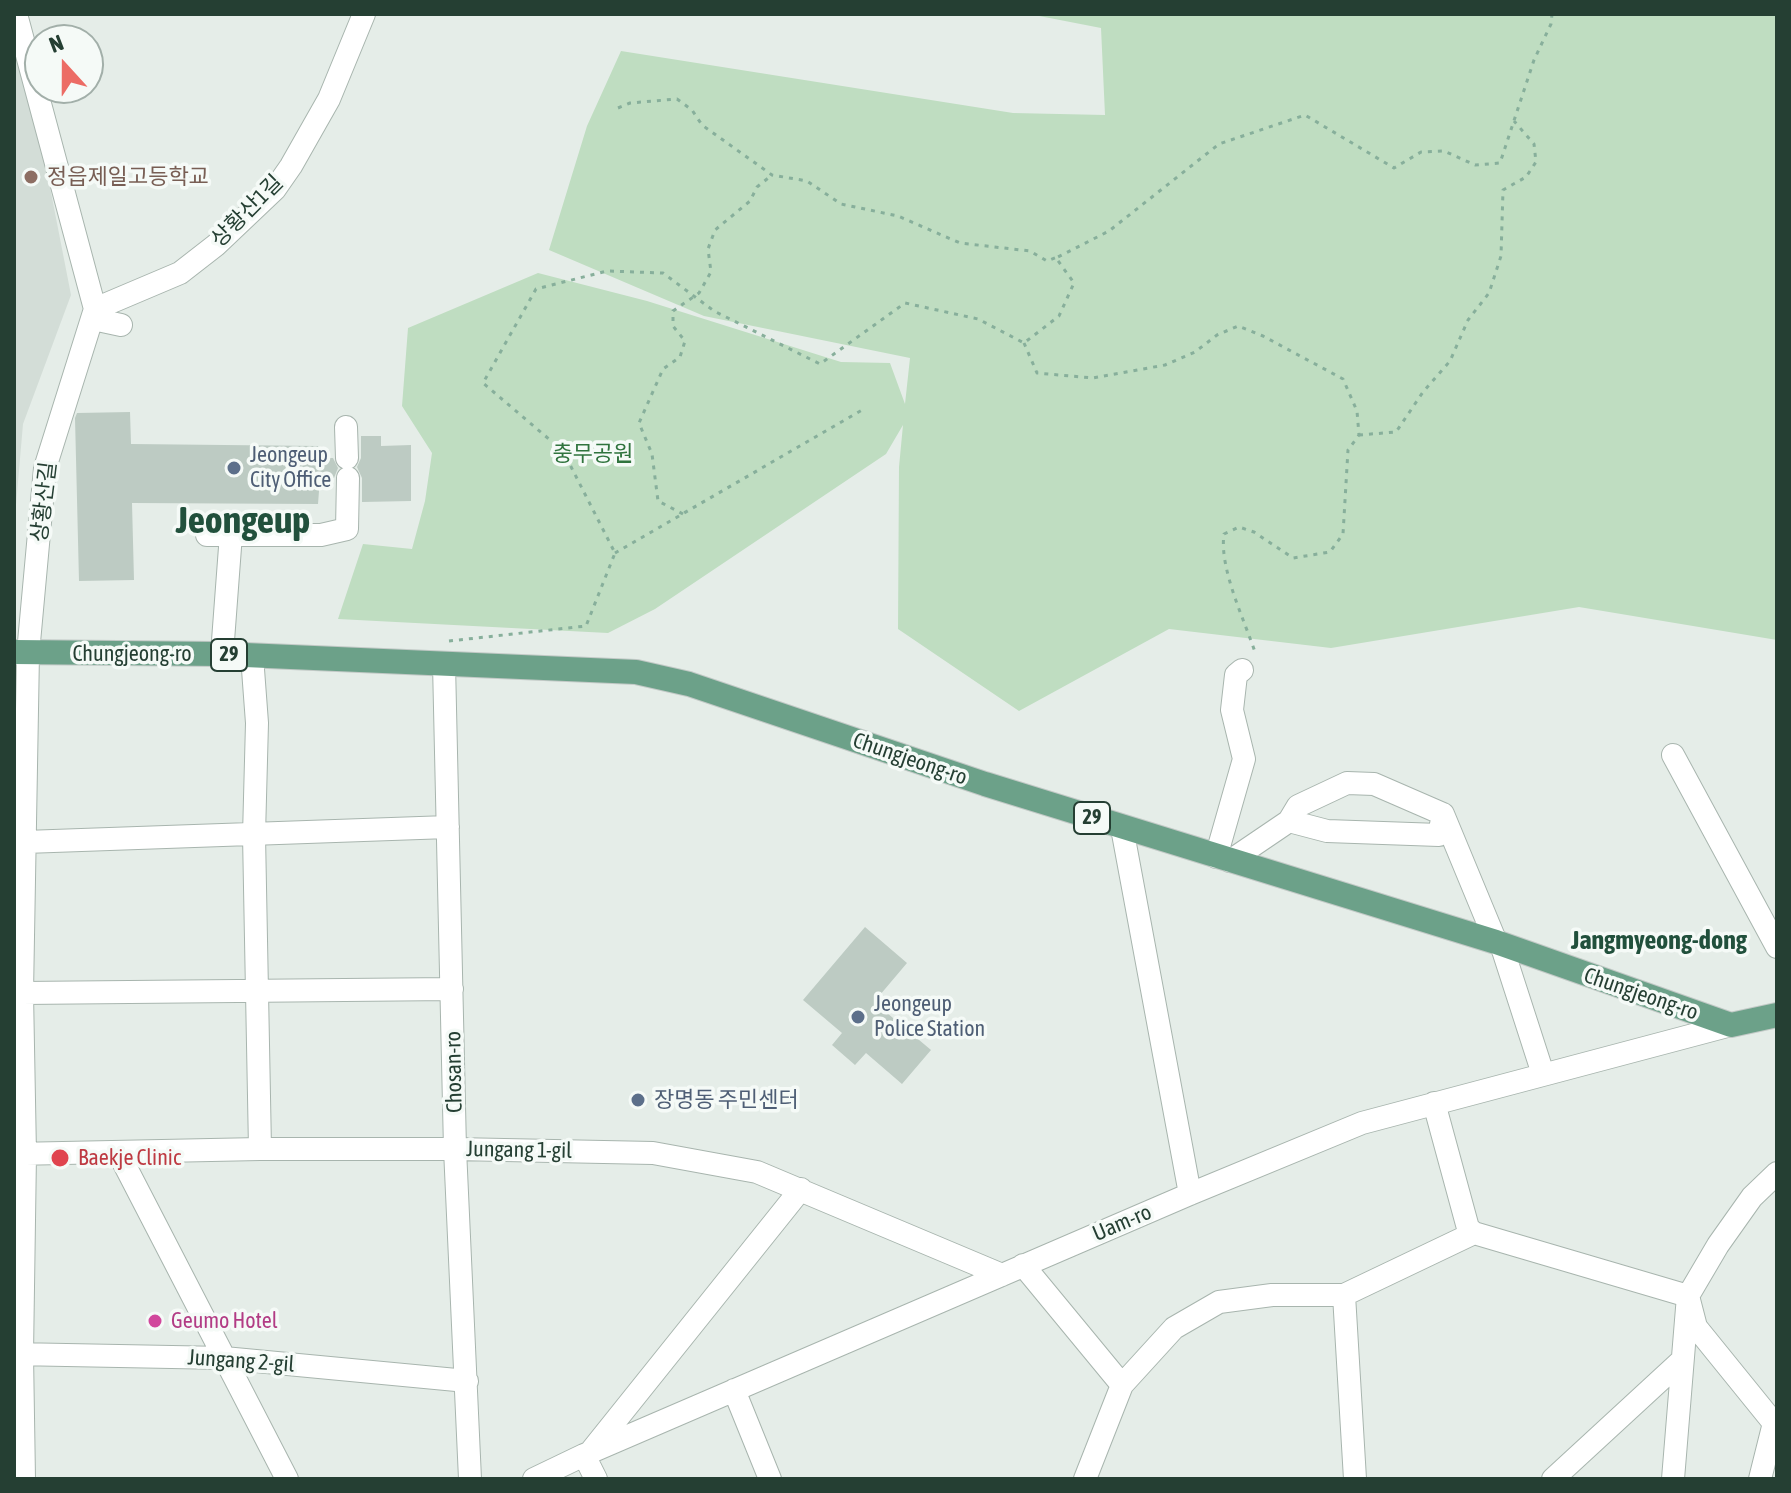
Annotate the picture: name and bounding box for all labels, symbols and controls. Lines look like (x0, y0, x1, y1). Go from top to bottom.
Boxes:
north arrow (24, 24, 104, 104)
text: N (45, 29, 67, 58)
place label: 정읍제일고등학교 (47, 164, 209, 190)
marker: 정읍제일고등학교 (22, 168, 40, 186)
street label: 상황산1길 (205, 169, 289, 253)
park label: 충무공원 (553, 441, 633, 467)
place label: Jeongeup City Office (250, 442, 331, 494)
marker: Jeongeup City Office (225, 459, 243, 477)
street label: 상황산길 (26, 460, 62, 544)
district label: Jeongeup (176, 498, 310, 544)
road number: 29 (211, 639, 247, 671)
street label: Chungjeong-ro (72, 641, 192, 667)
street label: Chungjeong-ro (849, 727, 971, 791)
road number: 29 (1074, 802, 1110, 834)
district label: Jangmyeong-dong (1571, 925, 1747, 957)
street label: Chungjeong-ro (1580, 962, 1702, 1026)
place label: Jeongeup Police Station (874, 991, 985, 1042)
marker: Jeongeup Police Station (849, 1008, 867, 1026)
street label: Chosan-ro (440, 1031, 468, 1113)
place label: 장명동 주민센터 (654, 1087, 799, 1113)
marker: 장명동 주민센터 (629, 1091, 647, 1109)
street label: Jungang 1-gil (466, 1136, 572, 1164)
place label: Baekje Clinic (78, 1145, 181, 1171)
marker: Baekje Clinic (49, 1147, 71, 1169)
street label: Uam-ro (1089, 1199, 1155, 1247)
place label: Geumo Hotel (171, 1308, 278, 1334)
marker: Geumo Hotel (146, 1312, 164, 1330)
street label: Jungang 2-gil (187, 1344, 295, 1378)

